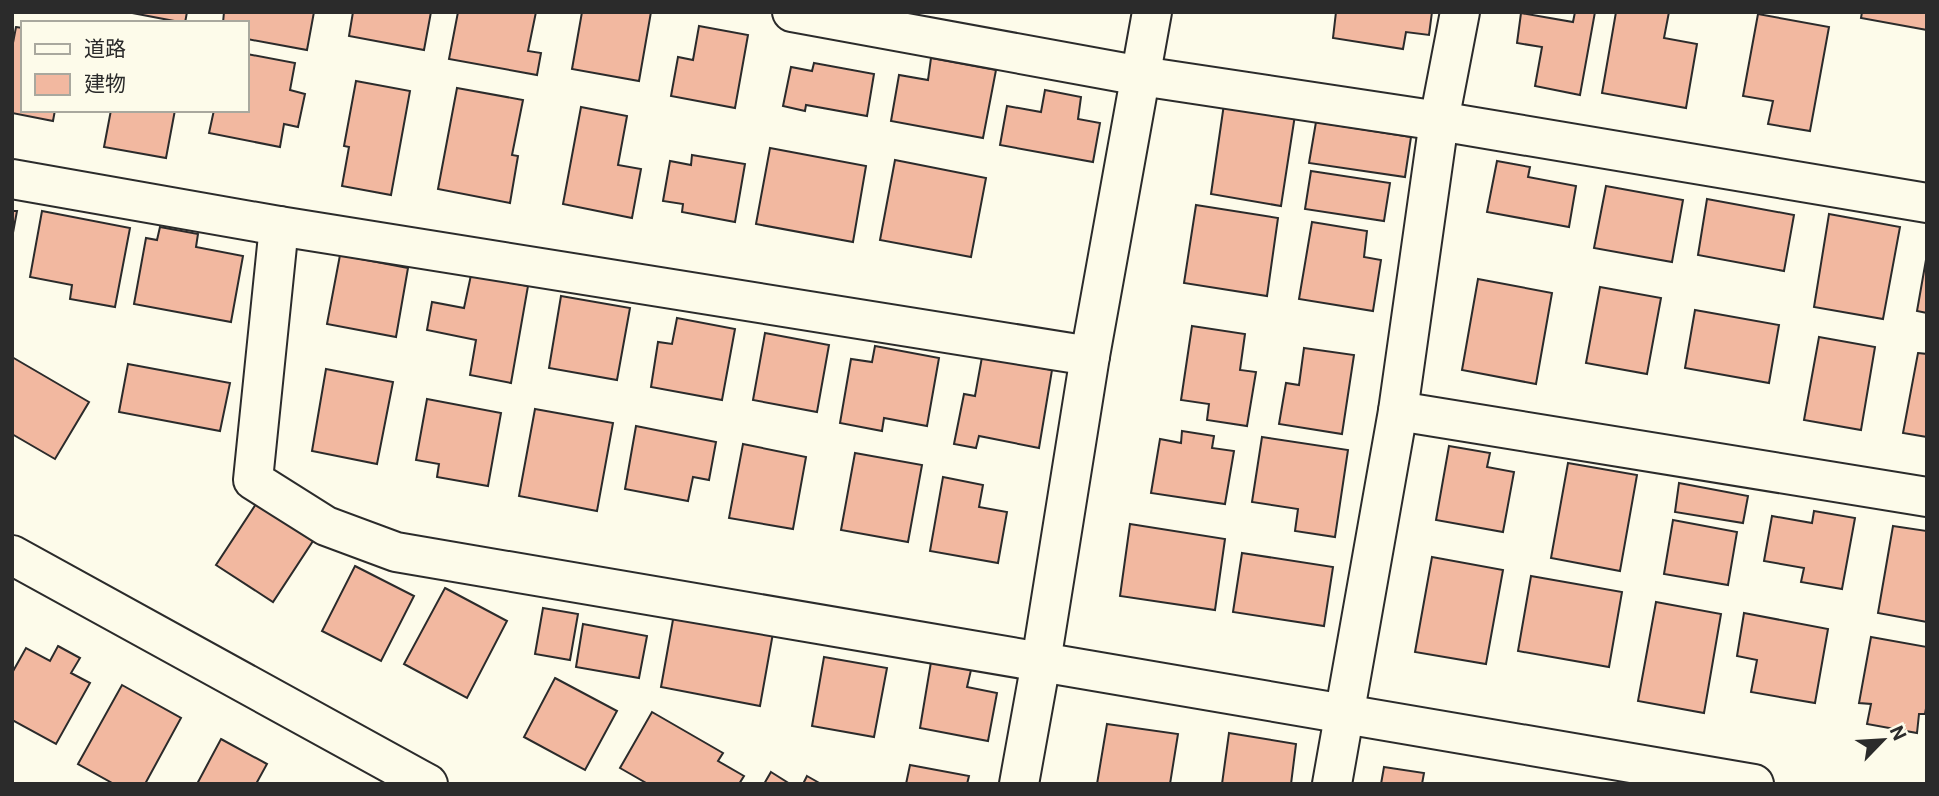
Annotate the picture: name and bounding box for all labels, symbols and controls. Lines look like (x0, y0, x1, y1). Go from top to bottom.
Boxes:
legend (21, 21, 248, 112)
text: 道路 (84, 37, 126, 61)
text: 建物 (84, 72, 126, 96)
north arrow (1848, 705, 1918, 775)
text: N (1885, 722, 1911, 744)

